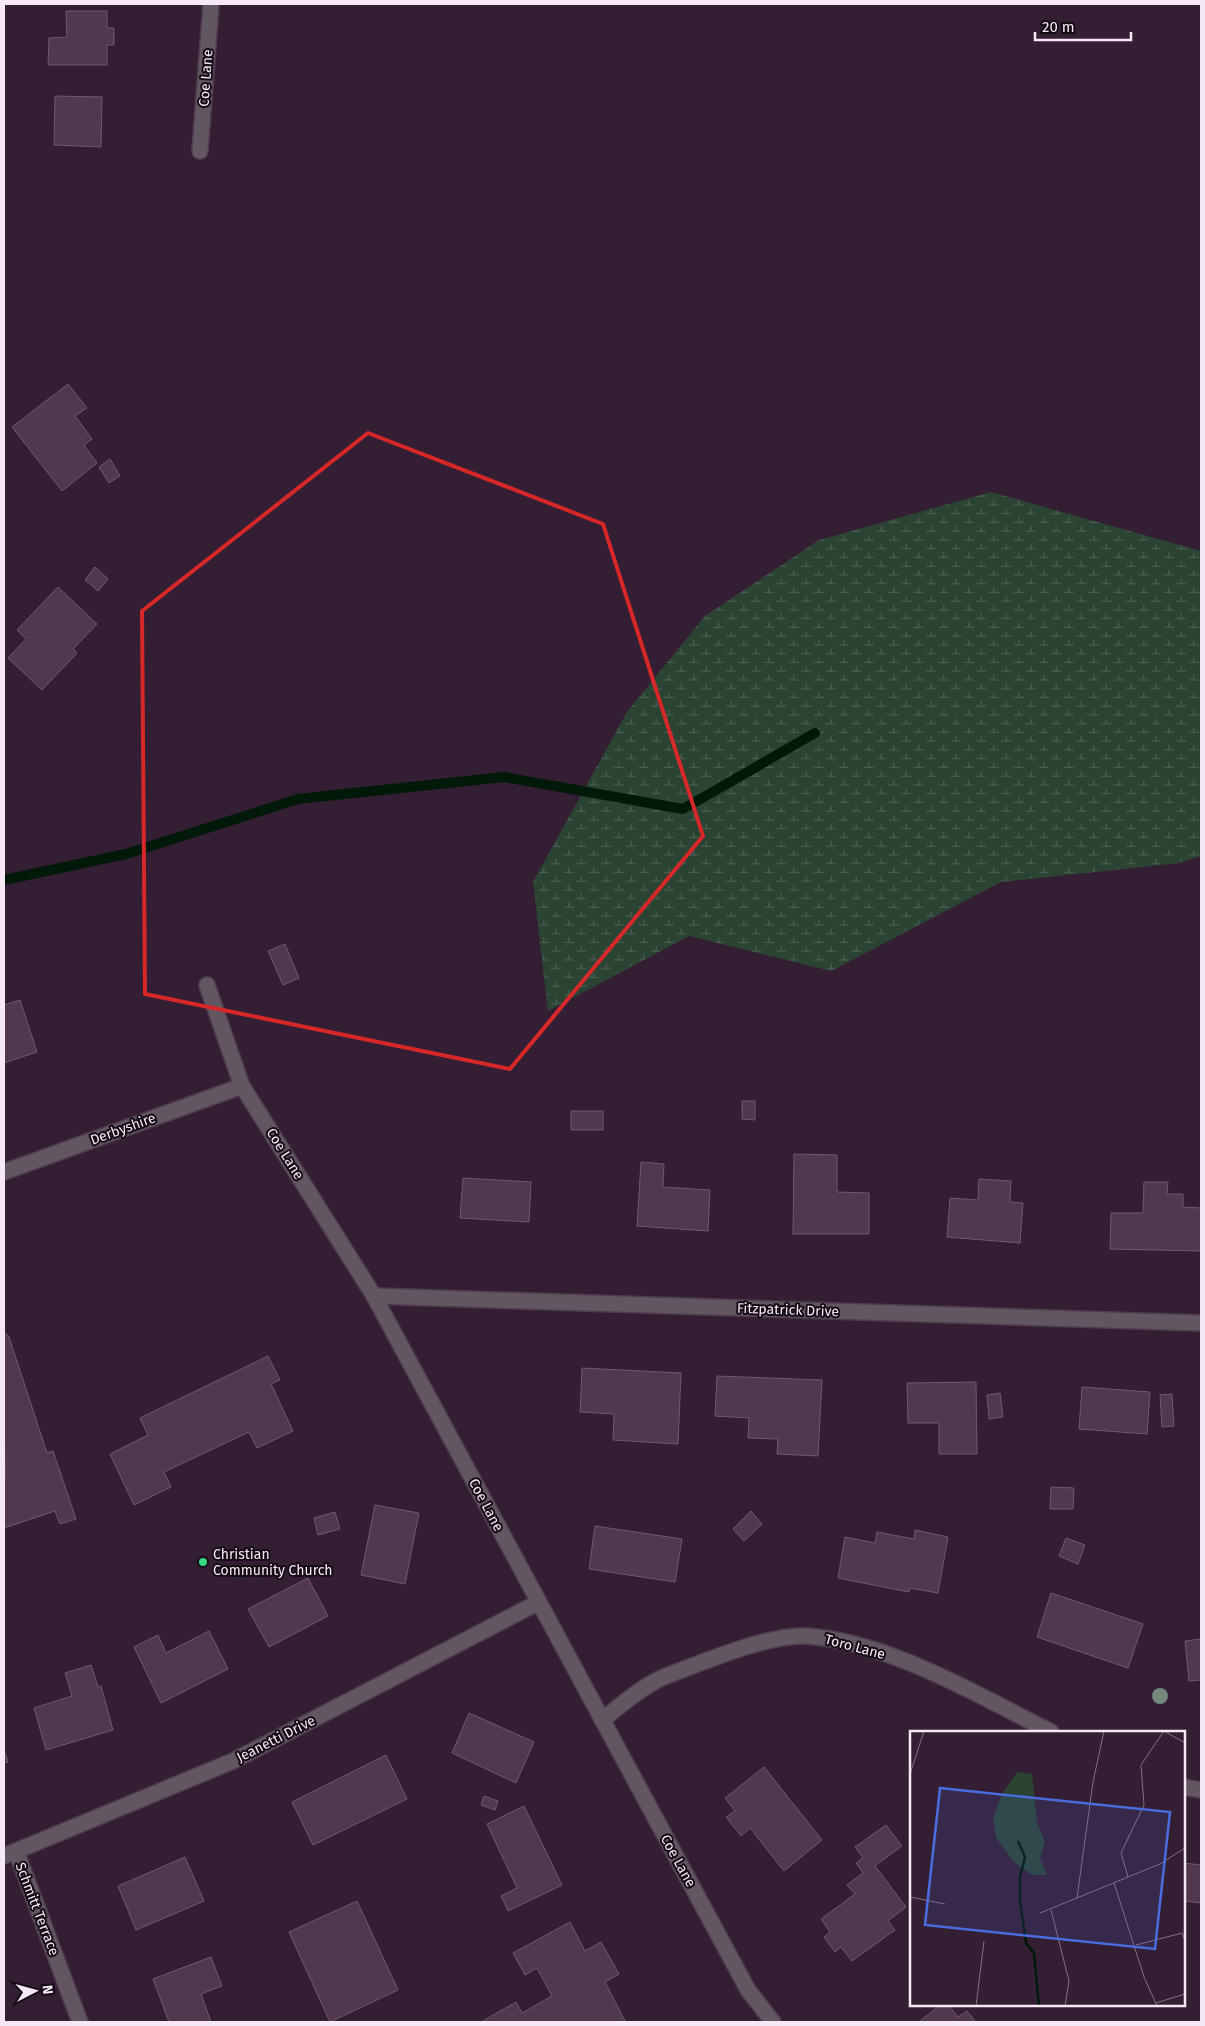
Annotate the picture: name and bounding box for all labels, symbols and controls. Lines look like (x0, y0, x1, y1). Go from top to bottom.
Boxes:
scale bar (1035, 10, 1131, 42)
text: 20 m (1042, 18, 1075, 36)
street label: Coe Lane (196, 49, 216, 107)
street label: Derbyshire (88, 1109, 158, 1149)
street label: Coe Lane (263, 1125, 307, 1183)
street label: Fitzpatrick Drive (737, 1300, 839, 1320)
street label: Coe Lane (465, 1476, 507, 1534)
place label: Christian Community Church (213, 1546, 333, 1579)
marker: Christian Community Church (197, 1556, 209, 1568)
street label: Toro Lane (823, 1631, 887, 1663)
street label: Jeanetti Drive (234, 1712, 318, 1766)
inset map (910, 1731, 1185, 2006)
street label: Coe Lane (657, 1832, 699, 1890)
street label: Schmitt Terrace (11, 1860, 63, 1958)
north arrow (10, 1966, 60, 2016)
text: N (38, 1984, 56, 1995)

